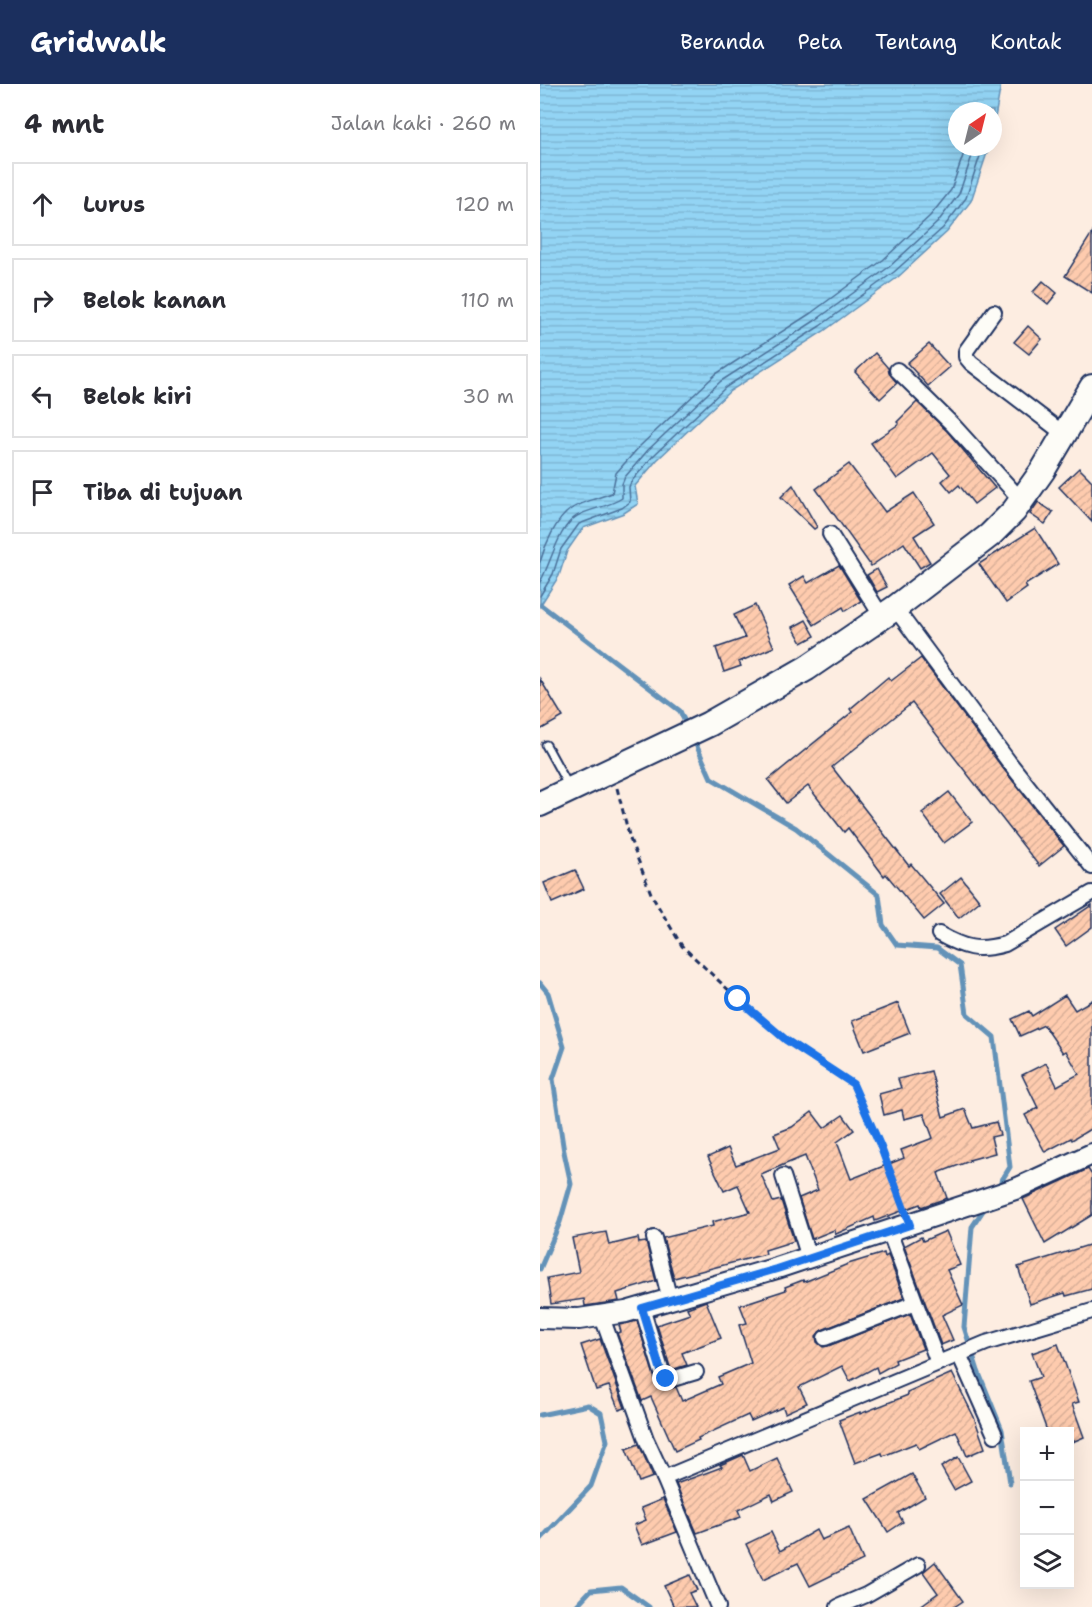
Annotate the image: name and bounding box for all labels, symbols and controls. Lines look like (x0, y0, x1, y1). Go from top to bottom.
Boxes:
text: Gridwalk (30, 23, 167, 61)
text: Beranda (680, 28, 765, 56)
text: Peta (798, 28, 842, 56)
text: Tentang (875, 28, 957, 56)
text: Kontak (990, 28, 1062, 56)
north arrow (948, 102, 1002, 156)
text: 4 mnt (24, 106, 104, 141)
text: Jalan kaki · 260 m (330, 110, 516, 136)
icon: ahead (26, 188, 59, 221)
text: Lurus (83, 190, 145, 219)
text: 120 m (455, 191, 514, 217)
icon: right (26, 284, 59, 317)
text: Belok kanan (83, 286, 226, 315)
text: 110 m (460, 287, 514, 313)
icon: left (26, 380, 59, 413)
text: Belok kiri (83, 382, 192, 411)
text: 30 m (462, 383, 514, 409)
icon: arrive (26, 476, 59, 509)
text: Tiba di tujuan (83, 478, 243, 507)
route start (724, 985, 750, 1011)
route end (652, 1365, 678, 1391)
map controls (1020, 1427, 1074, 1589)
button: + (1020, 1427, 1074, 1481)
button: − (1020, 1481, 1074, 1535)
button: layers (1020, 1535, 1074, 1589)

